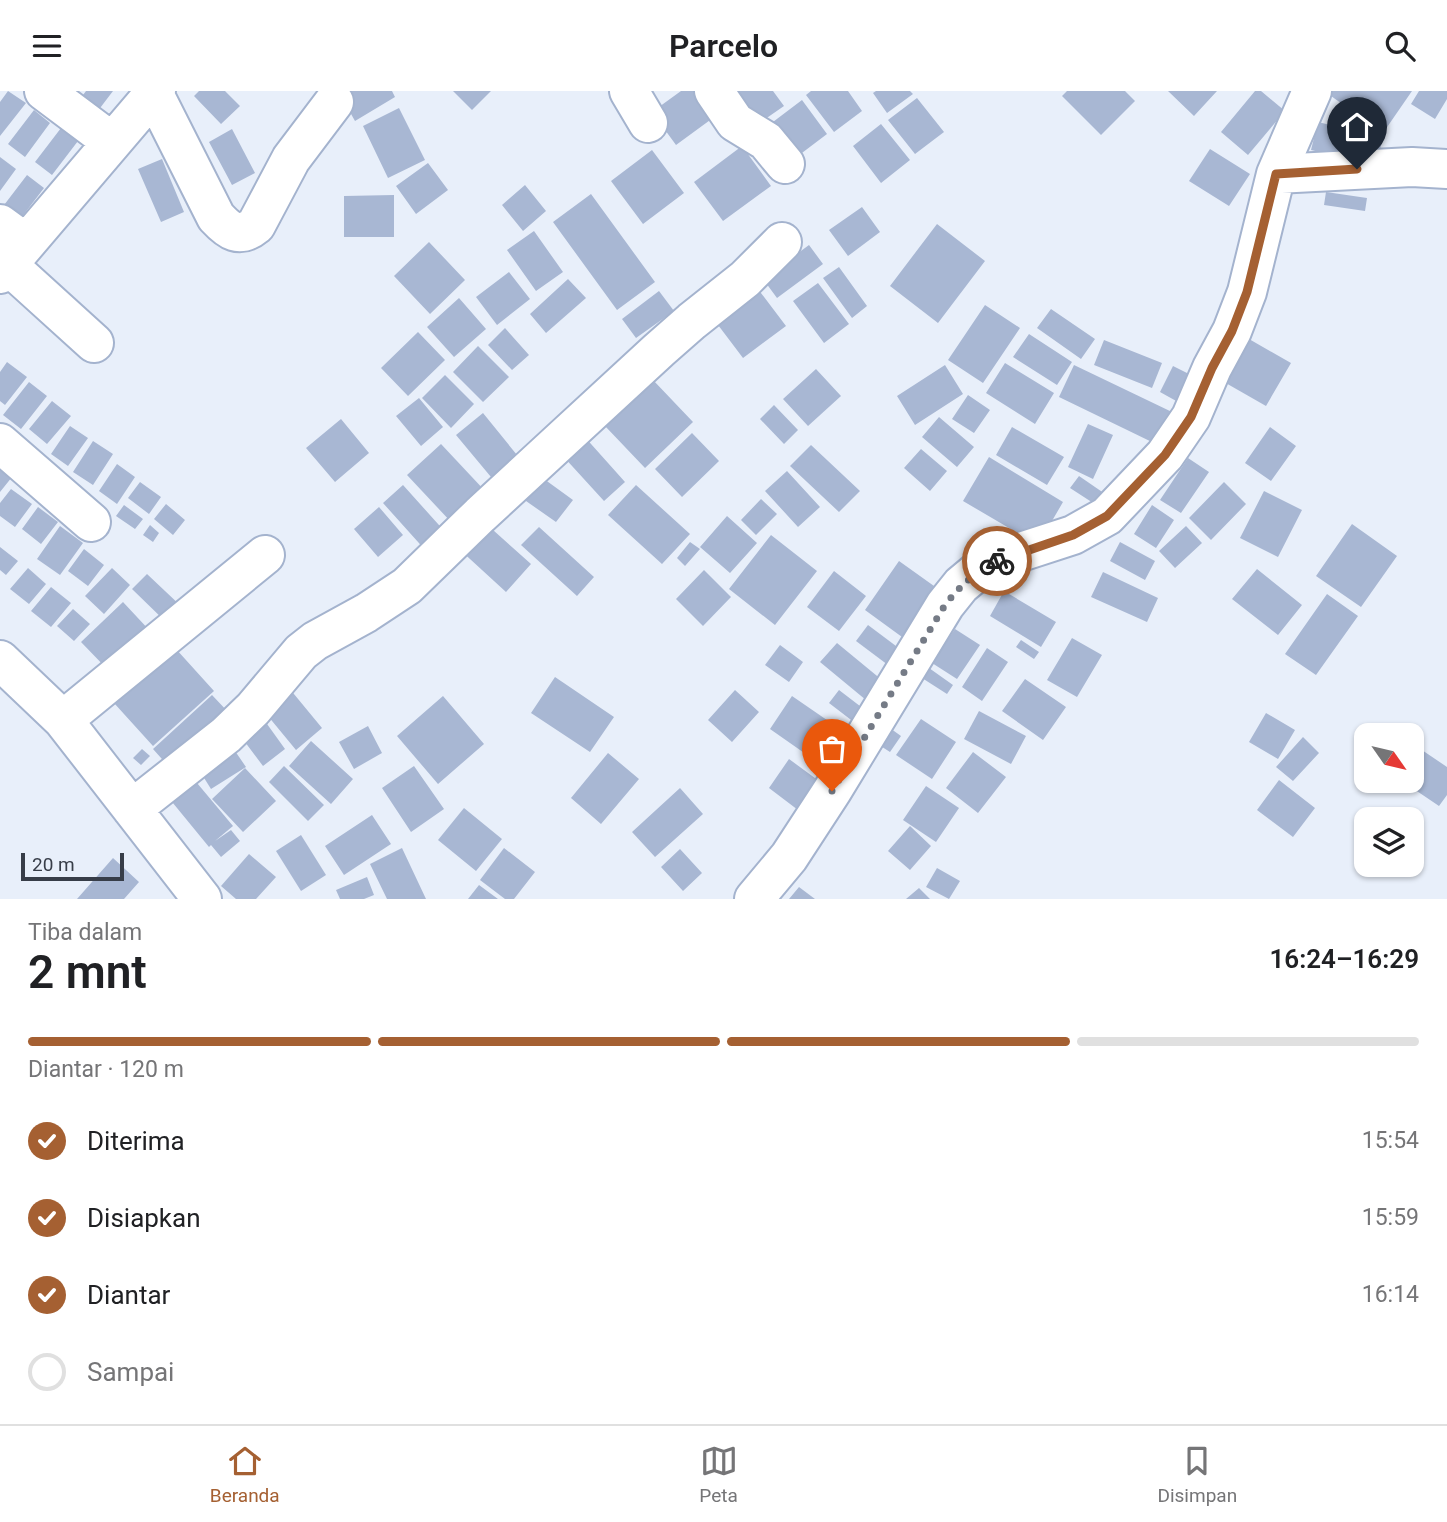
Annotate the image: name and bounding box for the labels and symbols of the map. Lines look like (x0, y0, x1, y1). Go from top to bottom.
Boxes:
pin (1327, 97, 1387, 169)
courier (962, 526, 1032, 596)
pin (802, 719, 862, 791)
north arrow (1354, 723, 1424, 793)
scale bar (21, 850, 124, 882)

